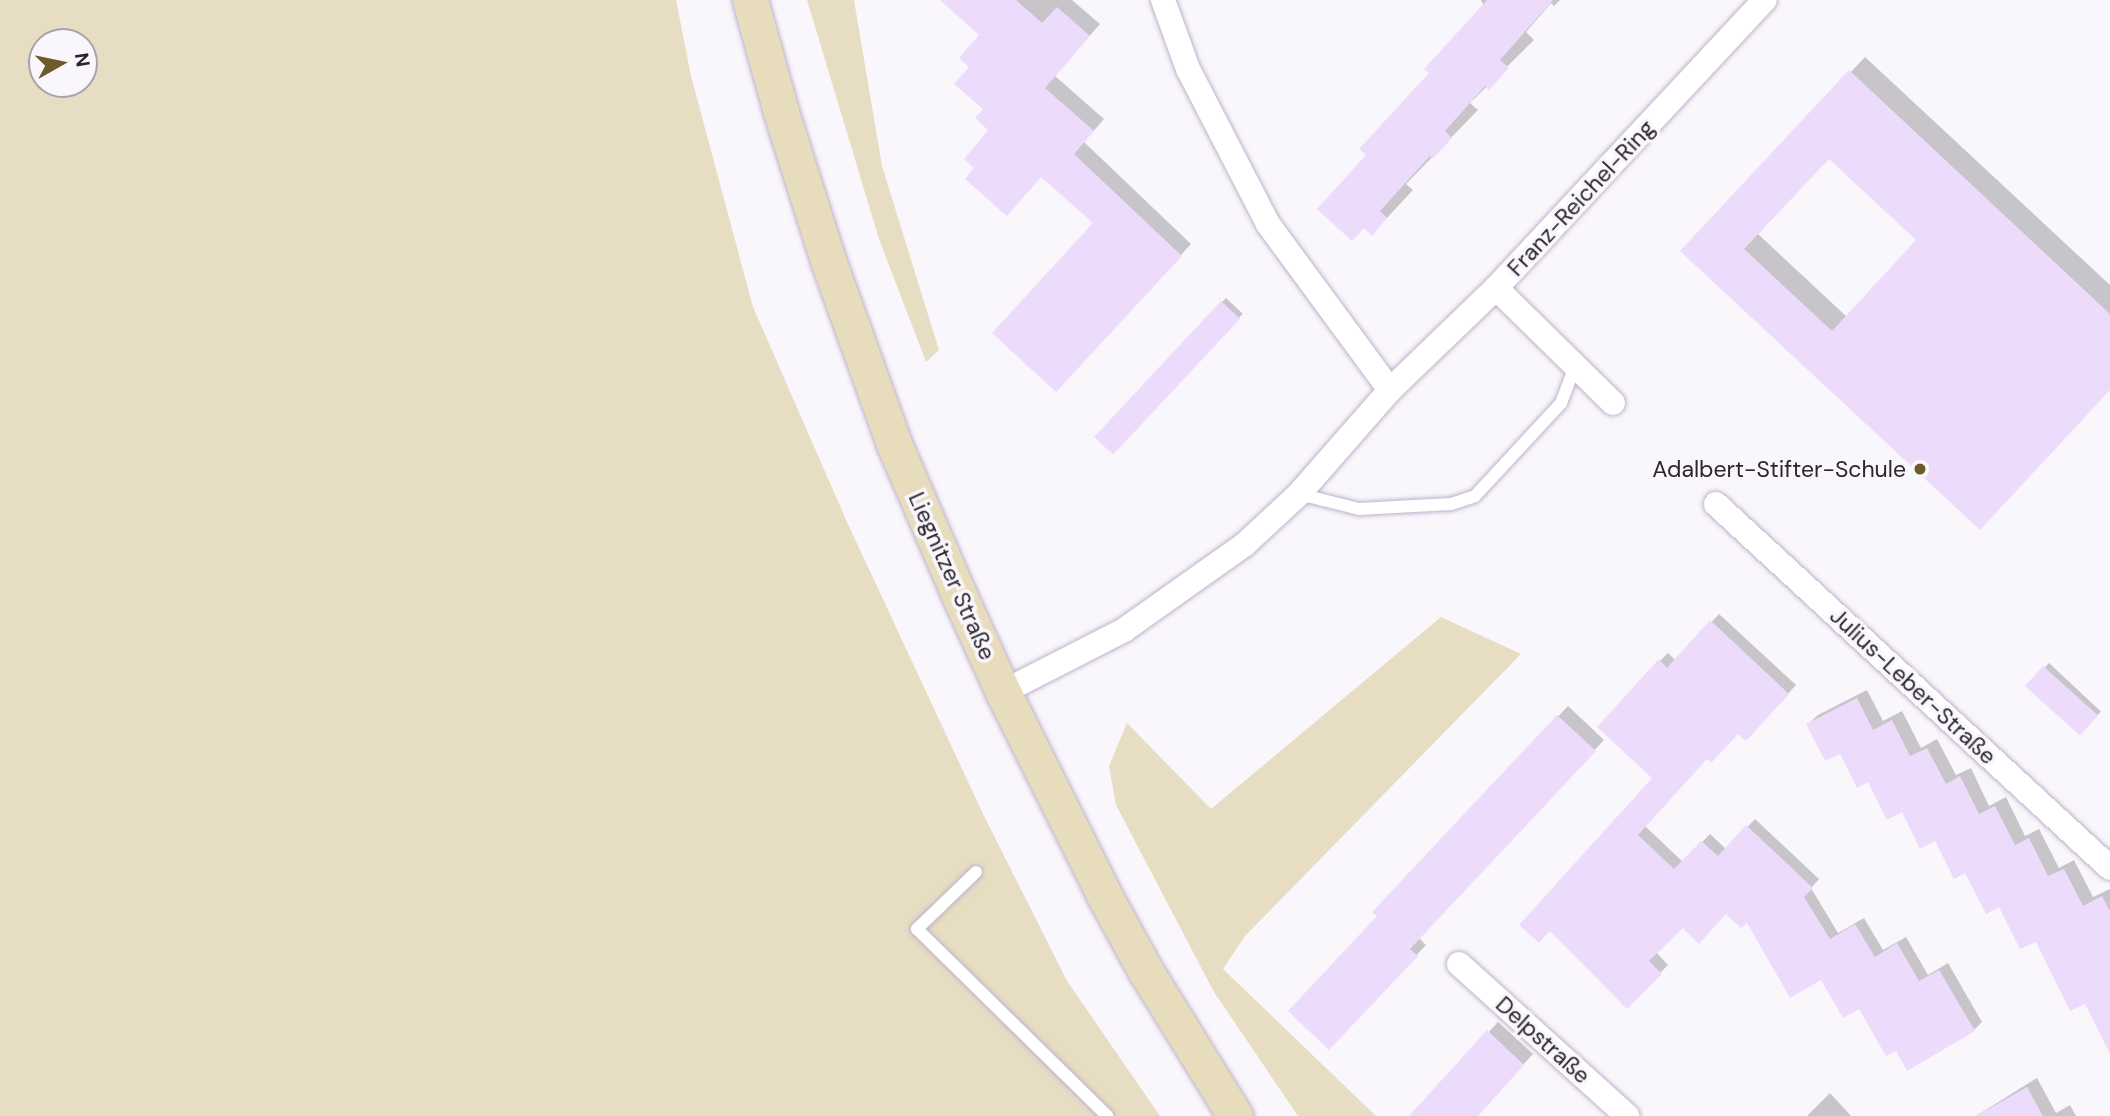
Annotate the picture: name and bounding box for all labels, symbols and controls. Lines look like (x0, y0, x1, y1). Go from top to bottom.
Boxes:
north arrow (28, 28, 98, 98)
text: N (69, 51, 96, 69)
street label: Franz-Reichel-Ring (1502, 114, 1660, 282)
place label: Adalbert-Stifter-Schule (1652, 455, 1906, 483)
marker: Adalbert-Stifter-Schule (1912, 461, 1928, 477)
street label: Liegnitzer Straße (903, 488, 1001, 664)
street label: Julius-Leber-Straße (1824, 602, 2002, 770)
street label: Delpstraße (1490, 990, 1596, 1090)

